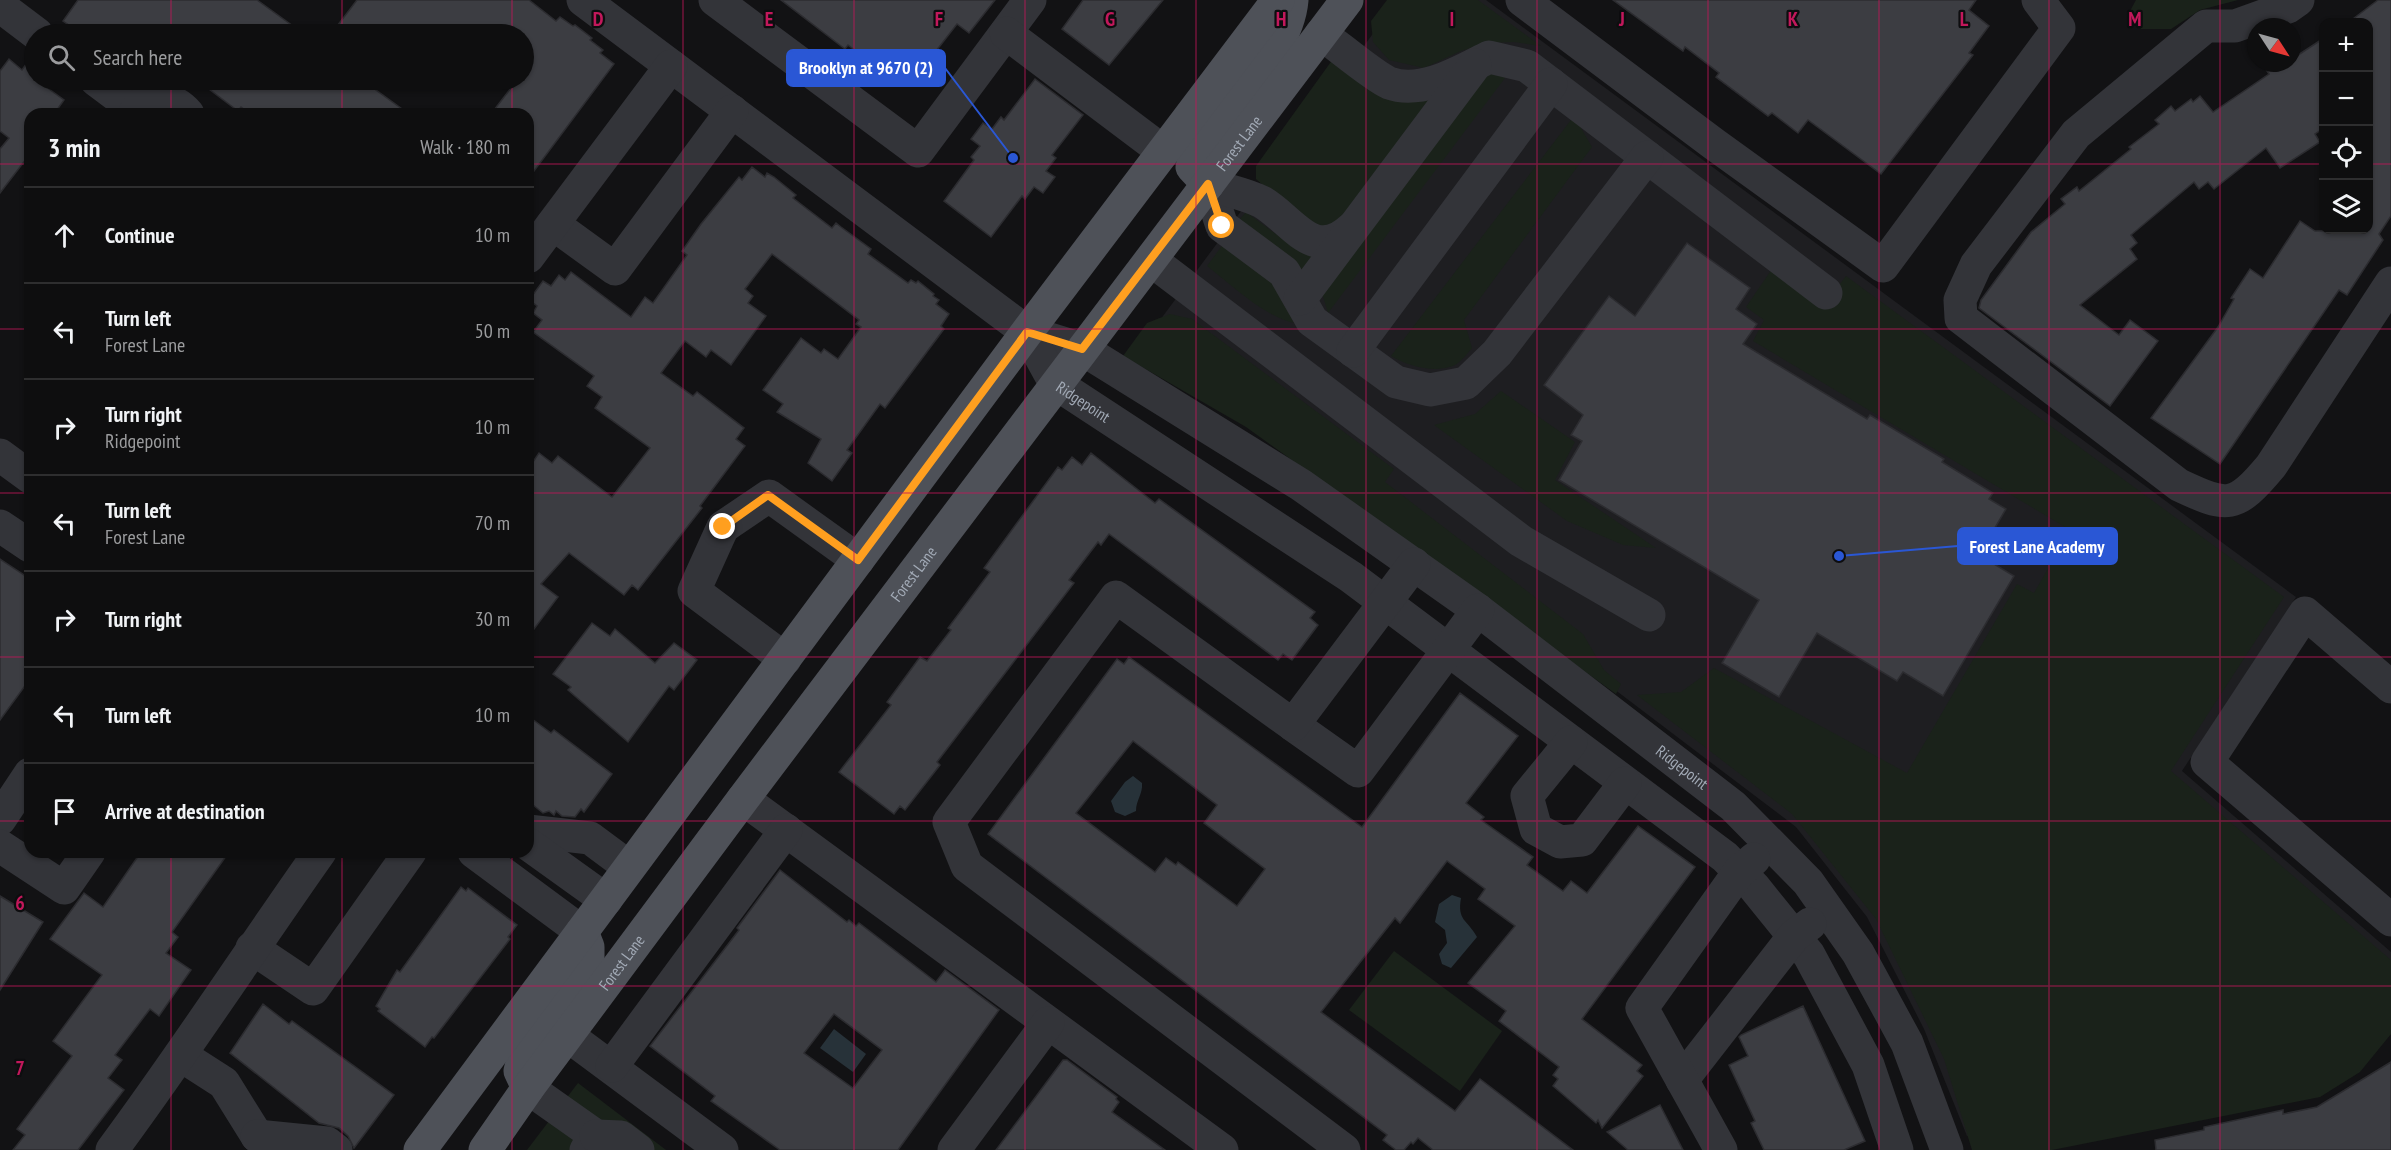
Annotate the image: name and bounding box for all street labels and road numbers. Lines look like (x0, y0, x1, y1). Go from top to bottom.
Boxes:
street label: Forest Lane (1212, 111, 1266, 175)
street label: Ridgepoint (1053, 377, 1115, 427)
street label: Forest Lane (886, 542, 941, 605)
street label: Ridgepoint (1652, 741, 1713, 794)
street label: Forest Lane (594, 931, 649, 994)

